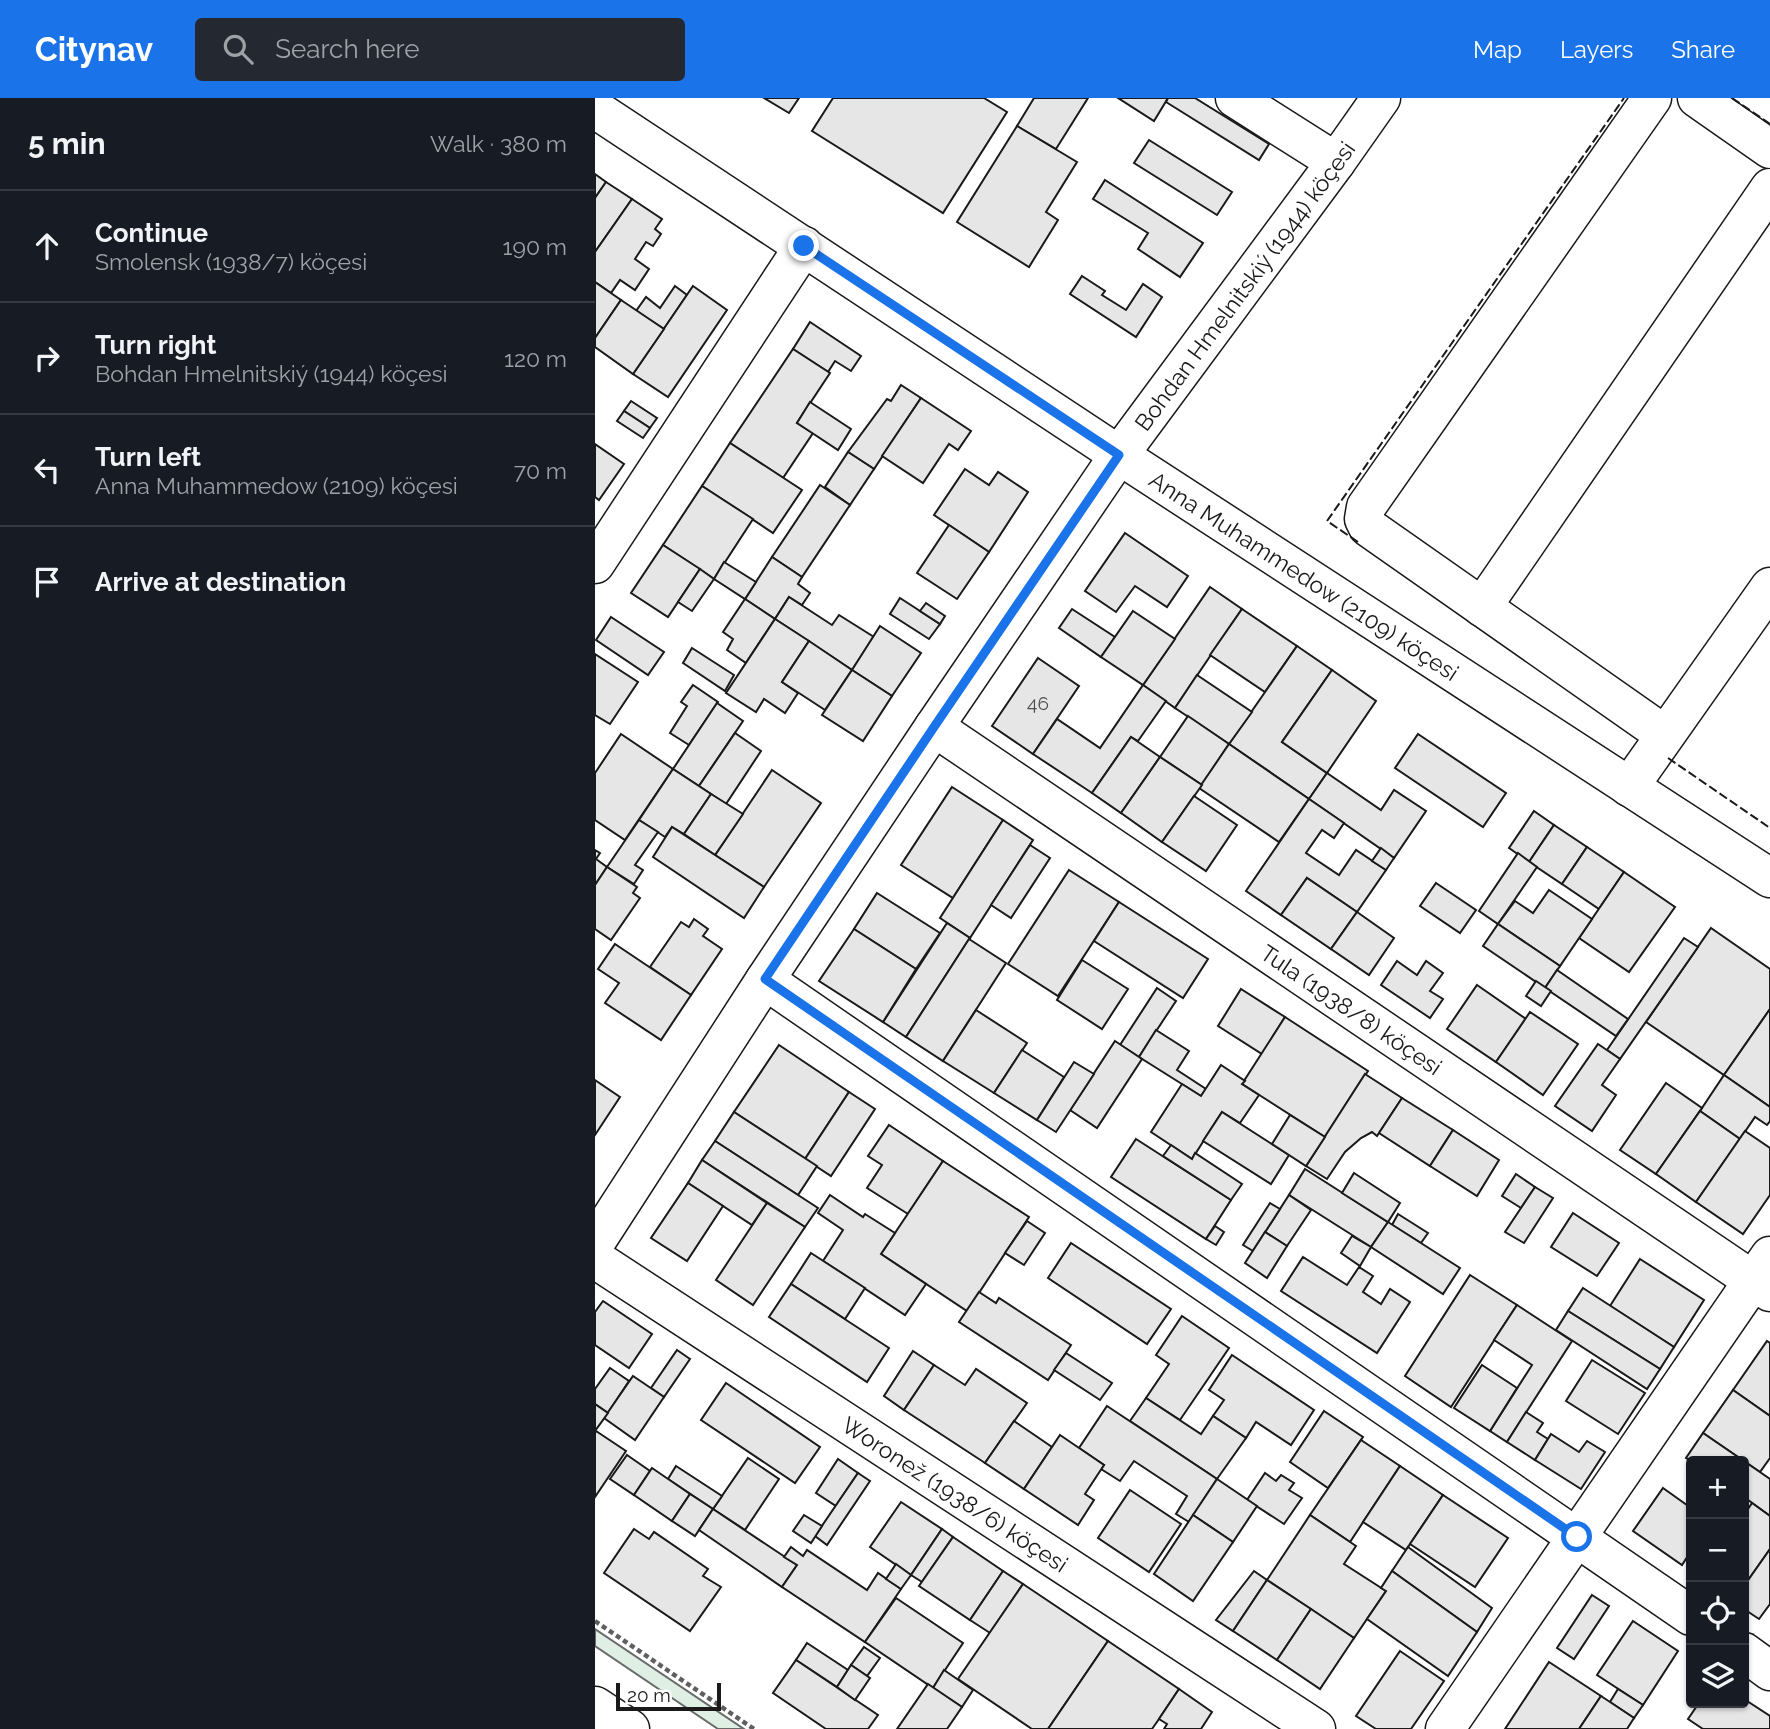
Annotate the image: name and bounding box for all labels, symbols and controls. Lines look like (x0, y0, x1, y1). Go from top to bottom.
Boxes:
search box (195, 18, 685, 81)
text: Citynav (35, 30, 153, 69)
icon: search (219, 30, 257, 68)
text: Search here (275, 34, 420, 64)
text: Map (1473, 35, 1522, 64)
text: Layers (1560, 35, 1633, 64)
text: Share (1671, 35, 1735, 64)
text: 5 min (28, 126, 106, 161)
text: Walk · 380 m (430, 130, 567, 157)
street label: Bohdan Hmelnitskiý (1944) köçesi (1129, 136, 1360, 436)
text: Continue (95, 218, 208, 248)
icon: ahead (28, 227, 66, 265)
route end (788, 230, 819, 261)
text: 190 m (503, 233, 567, 260)
text: Smolensk (1938/7) köçesi (95, 248, 367, 275)
text: Turn right (95, 330, 216, 360)
icon: right (28, 339, 66, 377)
text: 120 m (504, 345, 567, 372)
text: Bohdan Hmelnitskiý (1944) köçesi (95, 360, 448, 387)
text: Turn left (95, 442, 201, 472)
icon: left (28, 451, 66, 489)
text: 70 m (514, 457, 567, 484)
street label: Anna Muhammedow (2109) köçesi (1145, 465, 1464, 686)
text: Anna Muhammedow (2109) köçesi (95, 472, 458, 499)
icon: arrive (28, 563, 66, 601)
text: Arrive at destination (95, 567, 346, 597)
house number: 46 (1027, 692, 1049, 714)
street label: Tula (1938/8) köçesi (1256, 938, 1447, 1080)
street label: Woronež (1938/6) köçesi (837, 1410, 1073, 1577)
map controls (1686, 1456, 1749, 1708)
button: + (1686, 1456, 1749, 1519)
button: − (1686, 1519, 1749, 1582)
route start (1561, 1521, 1592, 1552)
button: locate (1686, 1582, 1749, 1645)
button: layers (1686, 1645, 1749, 1708)
scale bar (616, 1680, 721, 1712)
text: 20 m (627, 1684, 671, 1706)

